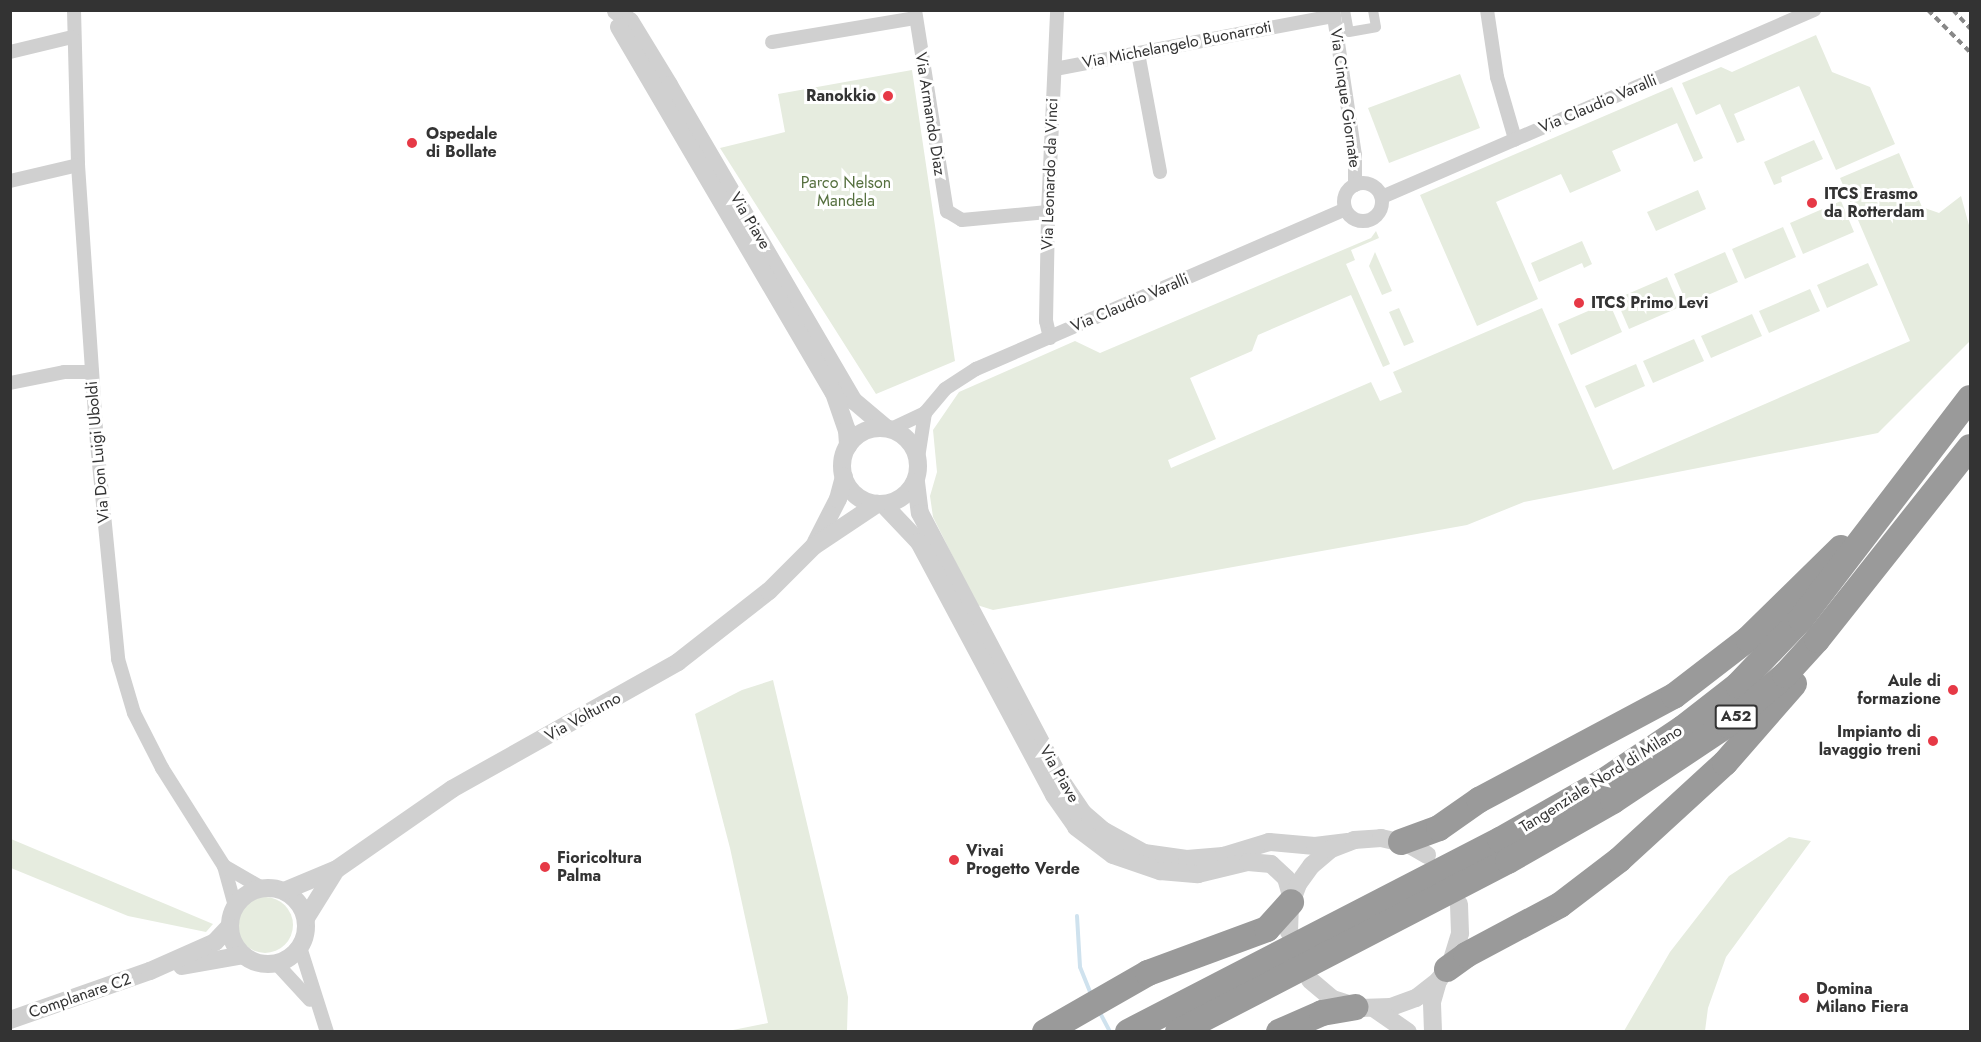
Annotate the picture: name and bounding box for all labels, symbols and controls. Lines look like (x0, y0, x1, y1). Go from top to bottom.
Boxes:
street label: Via Michelangelo Buonarroti (1081, 17, 1273, 73)
street label: Via Cinque Giornate (1326, 27, 1364, 169)
street label: Via Armando Diaz (911, 51, 949, 177)
street label: Via Claudio Varalli (1536, 71, 1660, 137)
place label: Ranokkio (806, 86, 876, 106)
marker: Ranokkio (881, 89, 895, 103)
street label: Via Leonardo da Vinci (1038, 98, 1062, 250)
place label: Ospedale di Bollate (426, 124, 497, 162)
marker: Ospedale di Bollate (403, 134, 421, 152)
park label: Parco Nelson Mandela (801, 173, 891, 211)
place label: ITCS Erasmo da Rotterdam (1824, 184, 1925, 222)
street label: Via Piave (726, 189, 774, 253)
marker: ITCS Erasmo da Rotterdam (1805, 196, 1819, 210)
street label: Via Claudio Varalli (1068, 270, 1192, 336)
place label: ITCS Primo Levi (1591, 293, 1709, 313)
marker: ITCS Primo Levi (1572, 296, 1586, 310)
street label: Via Don Luigi Uboldi (82, 380, 114, 524)
place label: Aule di formazione (1857, 671, 1941, 709)
marker: Aule di formazione (1946, 683, 1960, 697)
street label: Via Volturno (542, 688, 624, 746)
road number: A52 (1714, 705, 1758, 729)
street label: Tangenziale Nord di Milano (1516, 721, 1686, 837)
place label: Impianto di lavaggio treni (1819, 722, 1921, 760)
marker: Impianto di lavaggio treni (1926, 734, 1940, 748)
street label: Via Piave (1035, 742, 1083, 806)
place label: Vivai Progetto Verde (966, 841, 1080, 879)
place label: Fioricoltura Palma (557, 848, 642, 886)
marker: Vivai Progetto Verde (947, 853, 961, 867)
marker: Fioricoltura Palma (538, 860, 552, 874)
street label: Complanare C2 (26, 969, 134, 1023)
place label: Domina Milano Fiera (1816, 979, 1909, 1017)
marker: Domina Milano Fiera (1797, 991, 1811, 1005)

